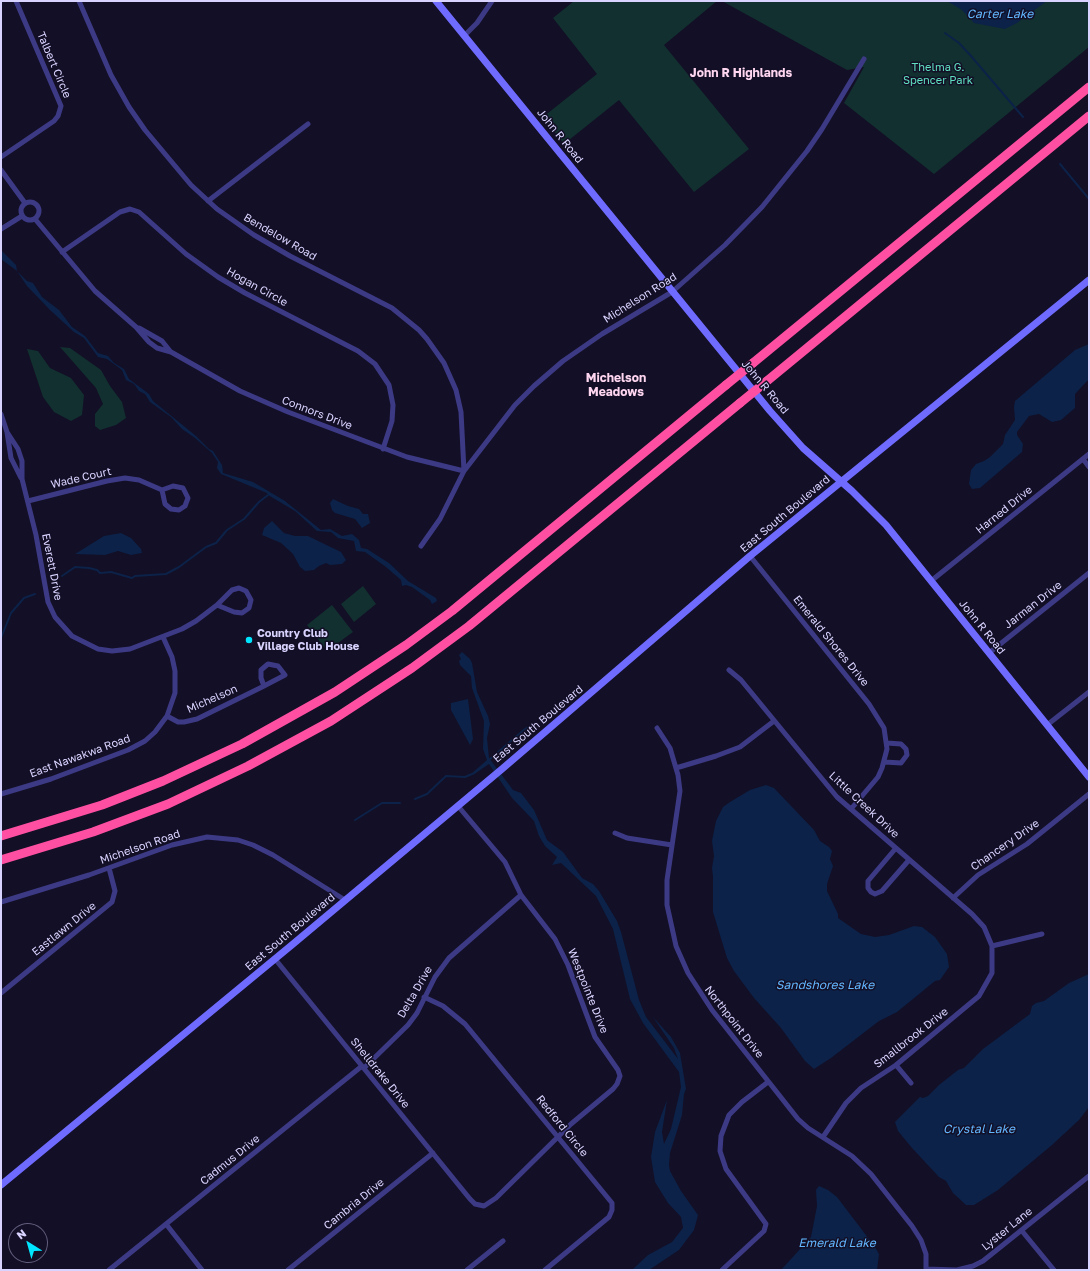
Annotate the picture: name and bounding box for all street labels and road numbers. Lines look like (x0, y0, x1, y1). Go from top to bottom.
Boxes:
street label: Talbert Circle (34, 30, 74, 100)
street label: John R Road (534, 106, 586, 166)
street label: Bendelow Road (241, 211, 319, 263)
street label: Hogan Circle (224, 265, 290, 309)
street label: Michelson Road (601, 270, 679, 326)
street label: John R Road (739, 357, 791, 417)
street label: Connors Drive (280, 394, 354, 432)
street label: Wade Court (49, 465, 113, 491)
street label: East South Boulevard (737, 473, 833, 555)
street label: Harned Drive (973, 483, 1035, 537)
street label: Everett Drive (39, 532, 65, 602)
street label: Jarman Drive (1002, 578, 1064, 632)
street label: Emerald Shores Drive (790, 593, 872, 689)
street label: John R Road (956, 597, 1008, 657)
street label: Michelson (185, 682, 239, 716)
street label: East South Boulevard (490, 683, 586, 765)
street label: East Nawakwa Road (28, 732, 132, 780)
street label: Little Creek Drive (826, 769, 902, 841)
street label: Chancery Drive (968, 817, 1042, 873)
street label: Michelson Road (98, 827, 182, 867)
street label: East South Boulevard (242, 891, 338, 973)
street label: Eastlawn Drive (29, 899, 99, 959)
street label: Westpointe Drive (565, 947, 611, 1035)
street label: Delta Drive (395, 964, 435, 1020)
street label: Northpoint Drive (702, 983, 766, 1061)
street label: Smallbrook Drive (871, 1005, 951, 1071)
street label: Shelldrake Drive (348, 1035, 412, 1111)
street label: Redford Circle (533, 1093, 591, 1159)
street label: Cadmus Drive (198, 1132, 262, 1188)
street label: Cambria Drive (321, 1176, 387, 1232)
street label: Lyster Lane (979, 1205, 1035, 1253)

